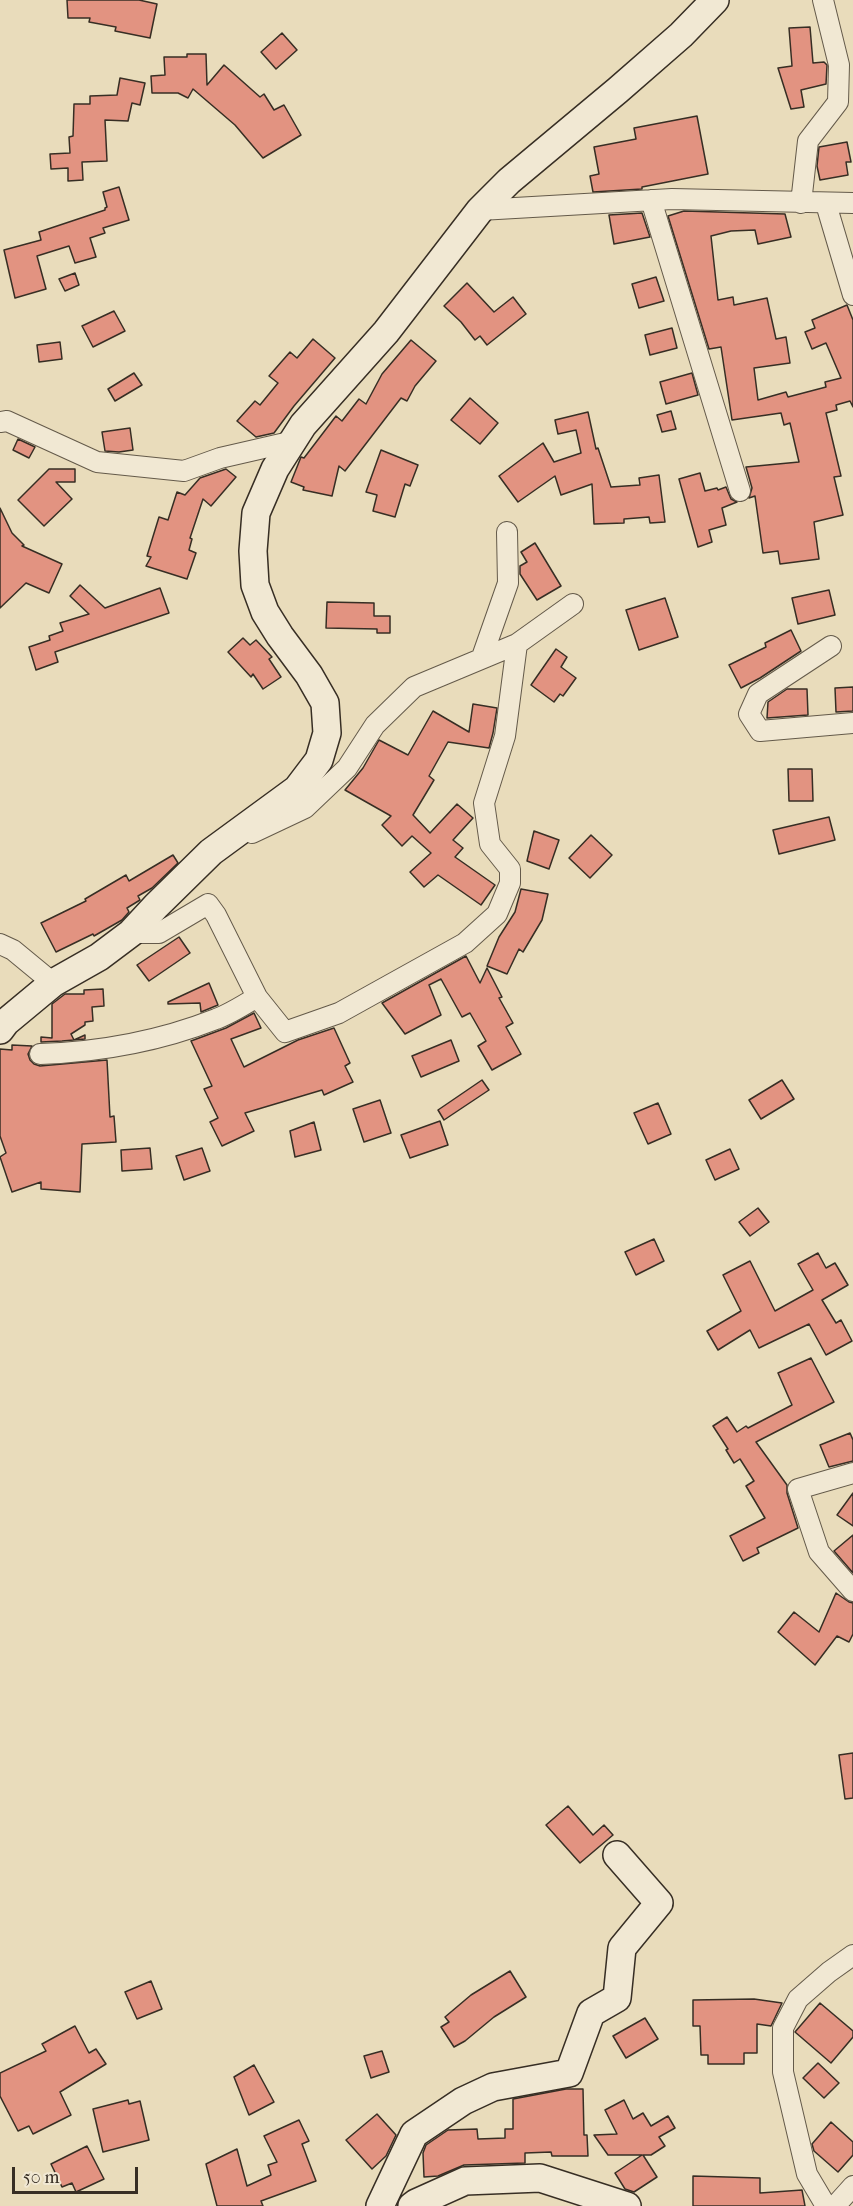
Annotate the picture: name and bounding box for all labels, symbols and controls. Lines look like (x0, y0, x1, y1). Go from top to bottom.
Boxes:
scale bar (15, 2155, 141, 2193)
text: 50 m (23, 2167, 59, 2188)

